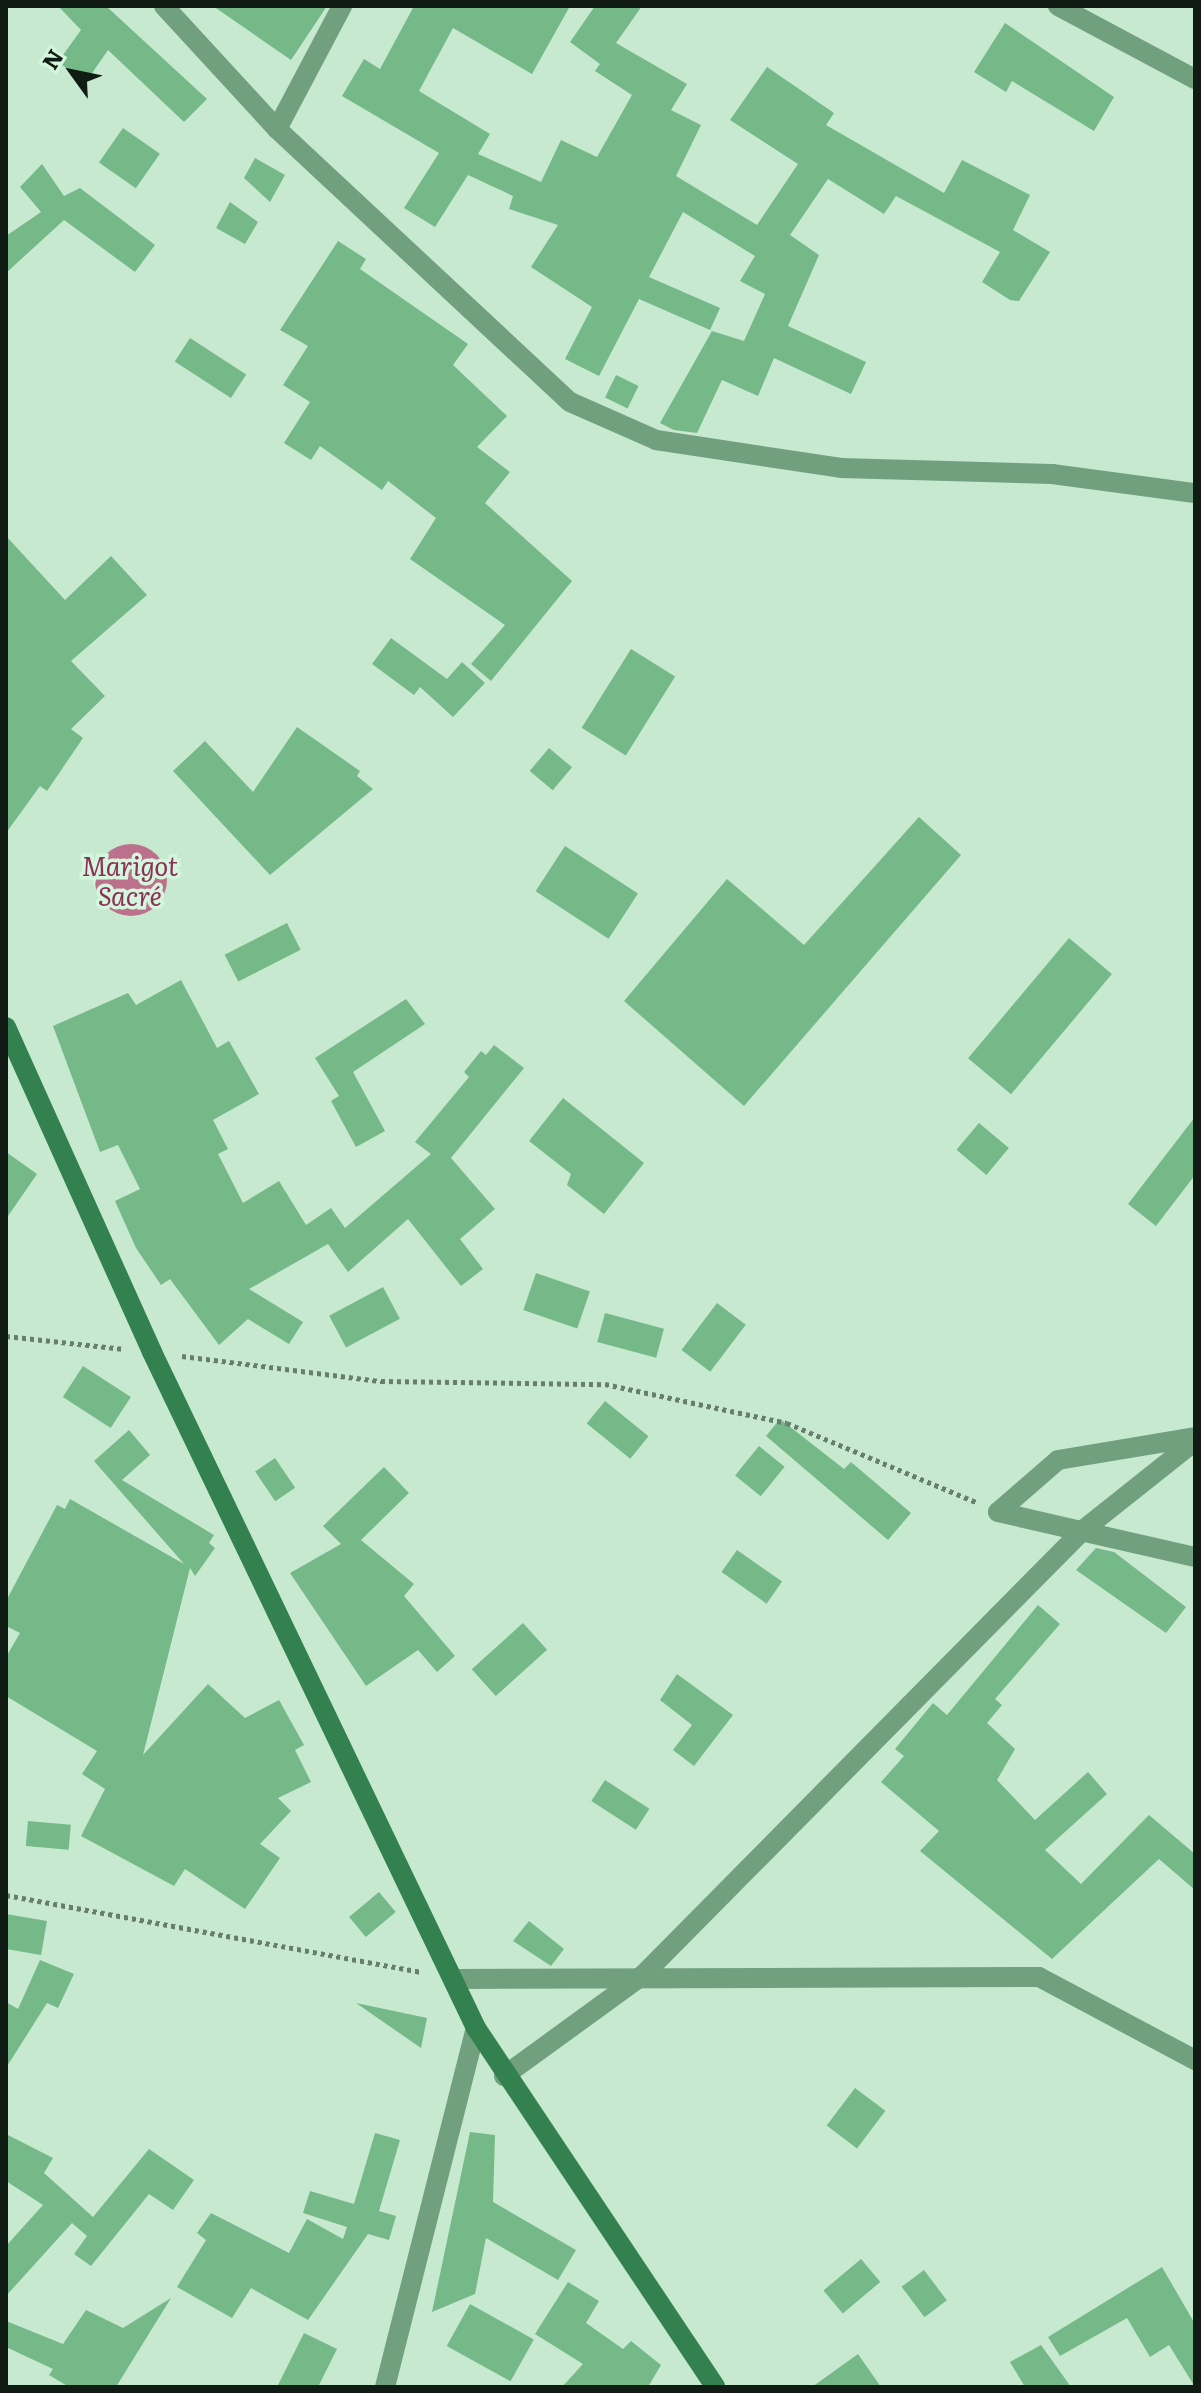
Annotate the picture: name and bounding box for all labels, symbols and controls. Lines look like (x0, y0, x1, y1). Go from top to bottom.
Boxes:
north arrow (32, 32, 112, 112)
text: N (33, 42, 70, 75)
water label: Marigot Sacré (82, 849, 178, 910)

